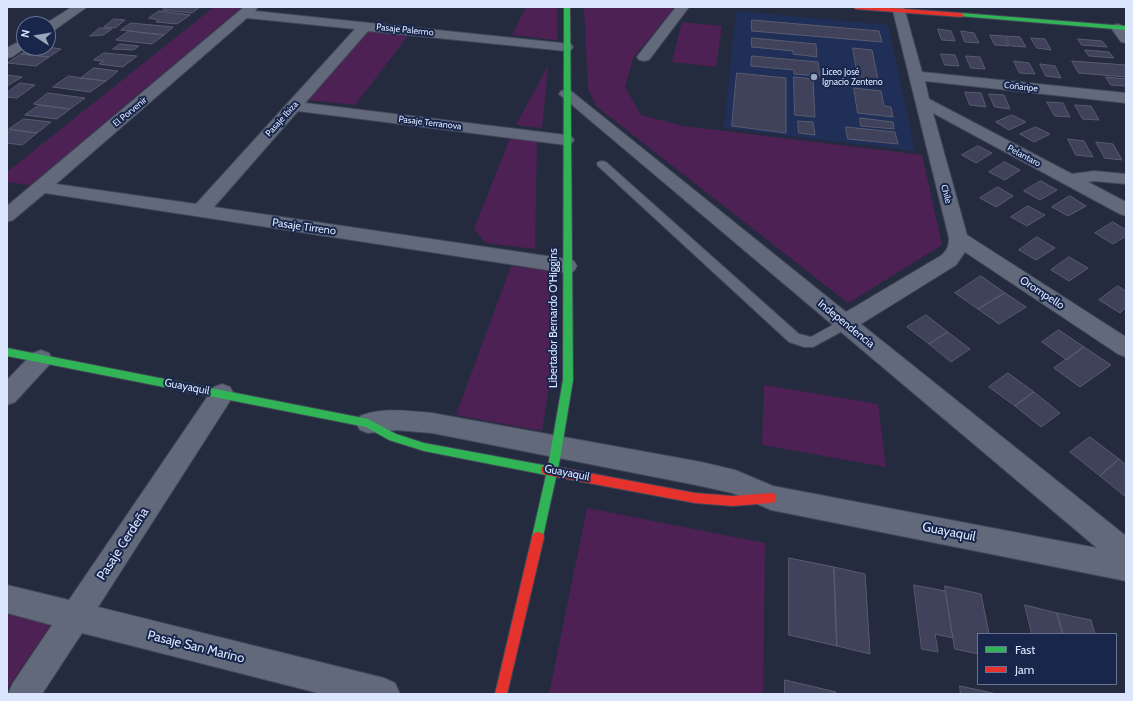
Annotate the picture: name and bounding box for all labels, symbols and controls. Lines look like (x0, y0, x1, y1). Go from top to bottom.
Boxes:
north arrow (16, 16, 56, 56)
street label: Pasaje Palermo (376, 22, 434, 38)
text: N (18, 28, 33, 39)
place label: Liceo José Ignacio Zenteno (822, 67, 883, 88)
marker: Liceo José Ignacio Zenteno (809, 72, 819, 82)
street label: Coñaripe (1003, 80, 1039, 94)
street label: El Porvenir (111, 95, 149, 129)
street label: Pasaje Ibiza (263, 99, 301, 139)
street label: Pasaje Terranova (398, 114, 462, 132)
street label: Pelantaro (1006, 143, 1042, 169)
street label: Chile (938, 183, 954, 205)
street label: Pasaje Tirreno (271, 216, 337, 238)
street label: Libertador Bernardo O'Higgins (547, 248, 561, 388)
street label: Orompello (1017, 274, 1067, 312)
street label: Independencia (815, 297, 877, 351)
street label: Guayaquil (163, 376, 211, 398)
street label: Guayaquil (543, 462, 591, 484)
street label: Pasaje Cerdeña (94, 505, 152, 583)
street label: Guayaquil (921, 519, 977, 545)
street label: Pasaje San Marino (146, 627, 246, 667)
legend (977, 633, 1117, 685)
text: Fast (1015, 642, 1035, 657)
text: Jam (1015, 662, 1034, 677)

